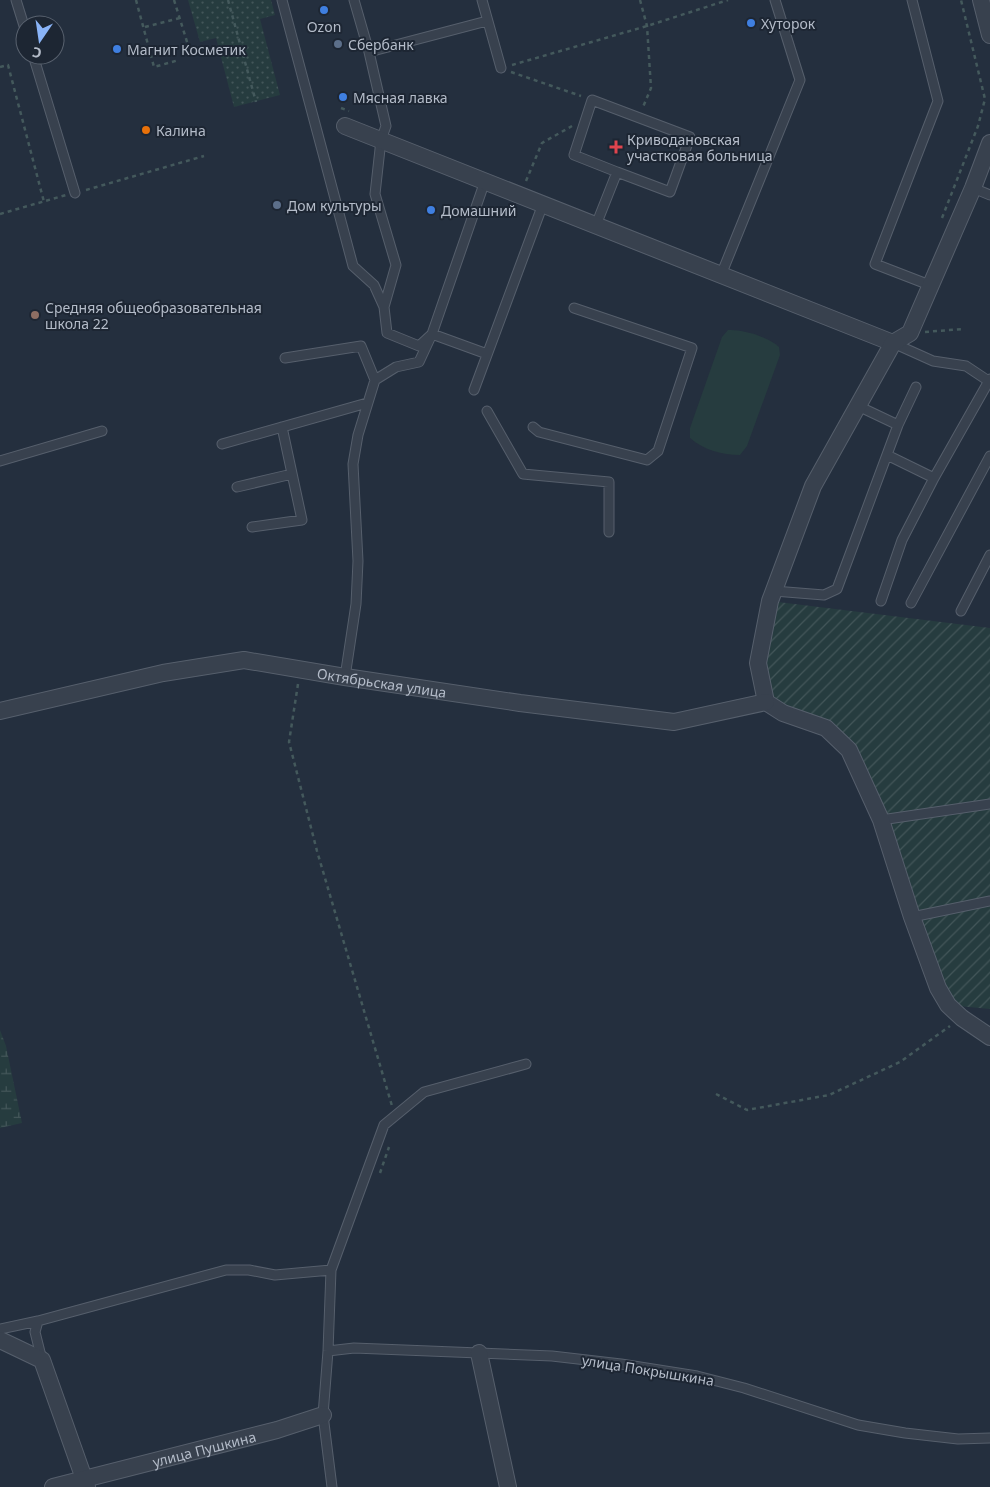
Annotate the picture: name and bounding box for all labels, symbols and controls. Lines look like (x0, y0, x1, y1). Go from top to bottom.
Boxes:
marker: Ozon (318, 4, 330, 16)
place label: Хуторок (761, 14, 816, 33)
north arrow (15, 15, 65, 65)
place label: Ozon (307, 17, 341, 36)
marker: Хуторок (745, 17, 757, 29)
place label: Сбербанк (348, 35, 414, 54)
marker: Сбербанк (332, 38, 344, 50)
place label: Магнит Косметик (127, 40, 246, 59)
text: С (30, 43, 44, 63)
marker: Магнит Косметик (111, 43, 123, 55)
place label: Мясная лавка (353, 88, 448, 107)
marker: Мясная лавка (337, 91, 349, 103)
place label: Калина (156, 121, 206, 140)
marker: Калина (140, 124, 152, 136)
place label: Криводановская участковая больница (627, 130, 773, 165)
marker: Криводановская участковая больница (609, 140, 623, 154)
place label: Дом культуры (287, 196, 382, 215)
marker: Дом культуры (271, 199, 283, 211)
place label: Домашний (441, 201, 517, 220)
marker: Домашний (425, 204, 437, 216)
place label: Средняя общеобразовательная школа 22 (45, 298, 262, 333)
marker: Средняя общеобразовательная школа 22 (29, 309, 41, 321)
street label: Октябрьская улица (316, 663, 448, 701)
street label: улица Покрышкина (581, 1350, 715, 1390)
street label: улица Пушкина (151, 1426, 258, 1471)

